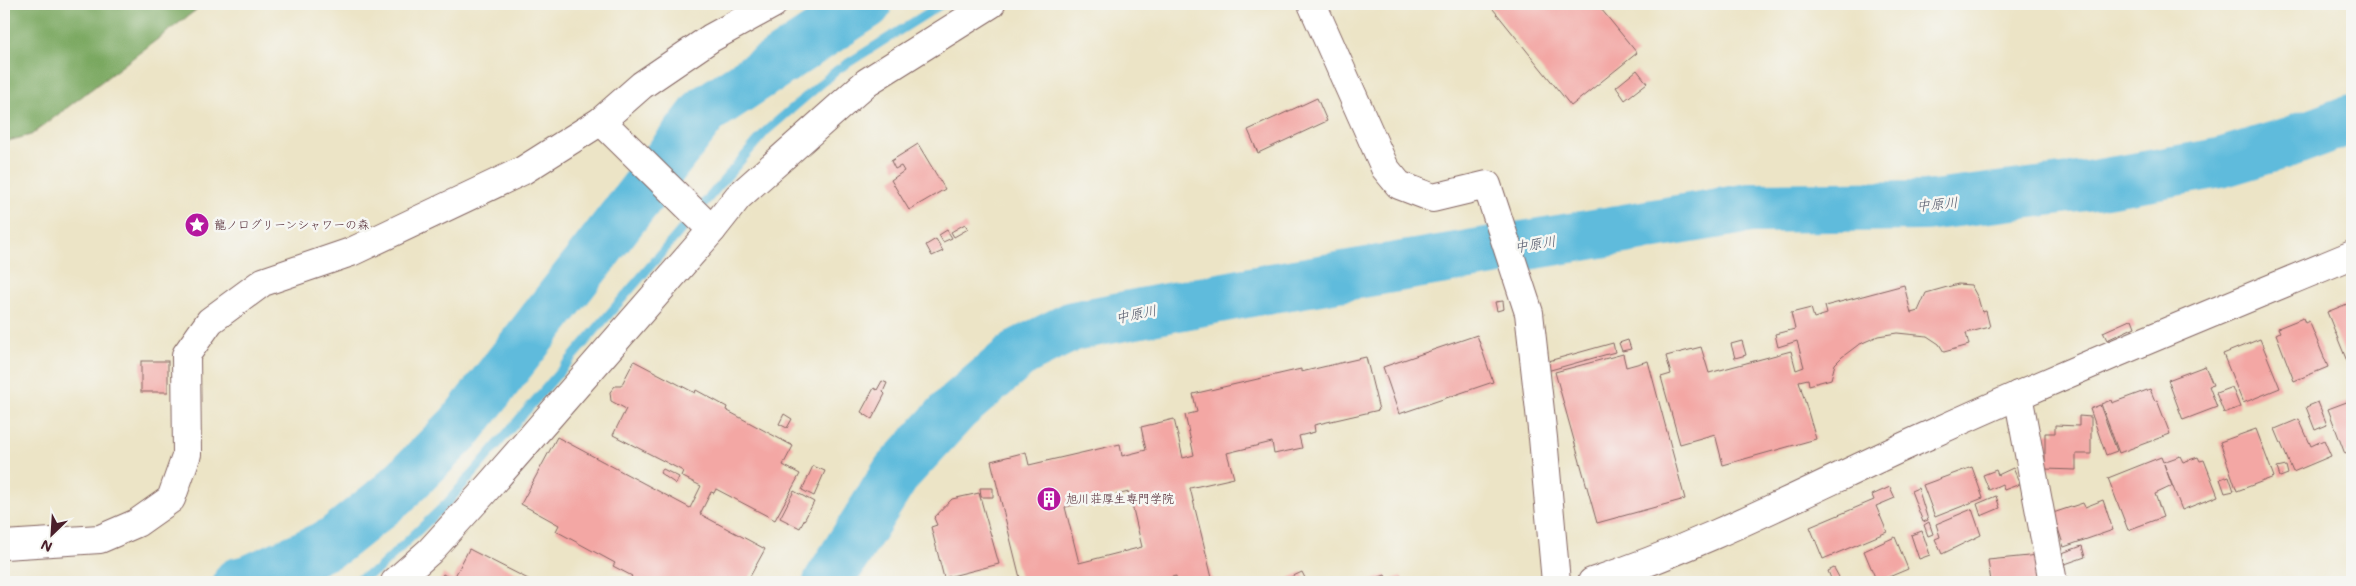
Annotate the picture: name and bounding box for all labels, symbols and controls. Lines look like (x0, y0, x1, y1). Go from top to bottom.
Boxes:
water label: 中原川 (1915, 192, 1959, 215)
place icon: 龍ノ口グリーンシャワーの森 (184, 212, 210, 238)
place label: 龍ノ口グリーンシャワーの森 (214, 216, 369, 232)
water label: 中原川 (1513, 231, 1557, 256)
water label: 中原川 (1113, 300, 1158, 327)
building icon: 旭川荘厚生専門学院 (1036, 486, 1062, 512)
place label: 旭川荘厚生専門学院 (1066, 490, 1174, 506)
north arrow (28, 508, 78, 558)
text: N (37, 535, 55, 557)

